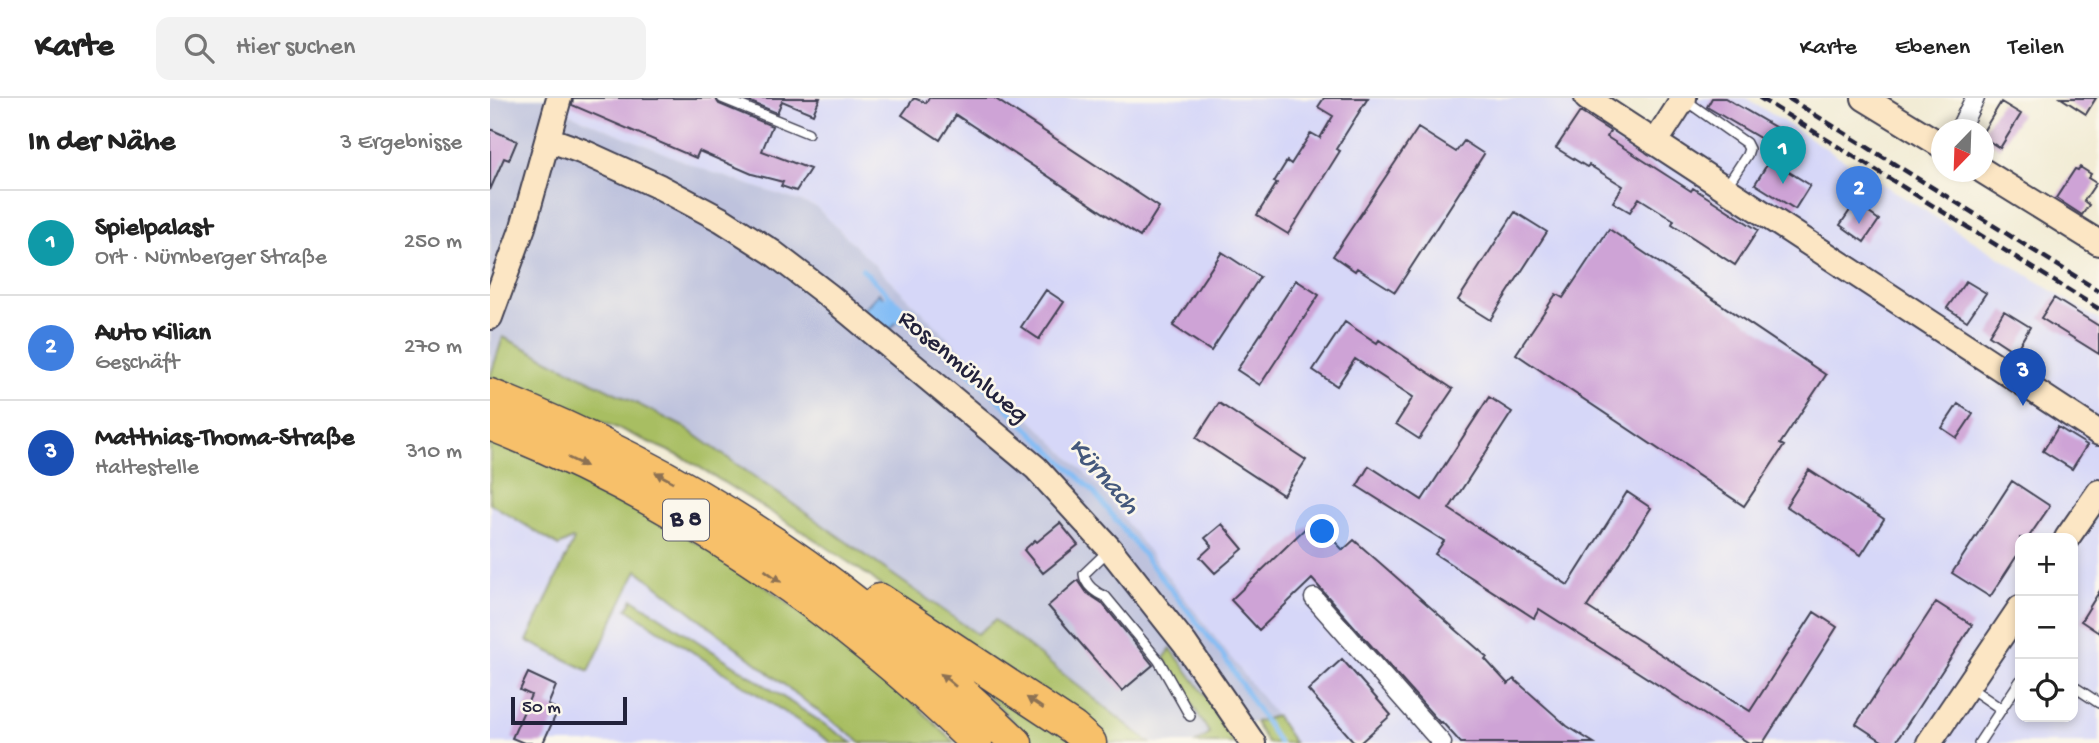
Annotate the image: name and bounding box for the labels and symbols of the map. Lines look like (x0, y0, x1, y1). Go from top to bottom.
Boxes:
north arrow (1931, 119, 1994, 182)
pin: 1 (1760, 126, 1806, 184)
pin: 2 (1836, 166, 1882, 224)
street label: Rosenmühlweg (890, 304, 1034, 432)
pin: 3 (2000, 348, 2046, 406)
water label: Kürnach (1060, 432, 1147, 523)
one-way arrow (567, 456, 587, 468)
one-way arrow (654, 471, 674, 483)
road number: B 8 (663, 500, 709, 540)
your location (1305, 514, 1339, 548)
one-way arrow (764, 569, 782, 583)
one-way arrow (939, 672, 957, 688)
scale bar (511, 694, 626, 726)
one-way arrow (1025, 696, 1045, 709)

